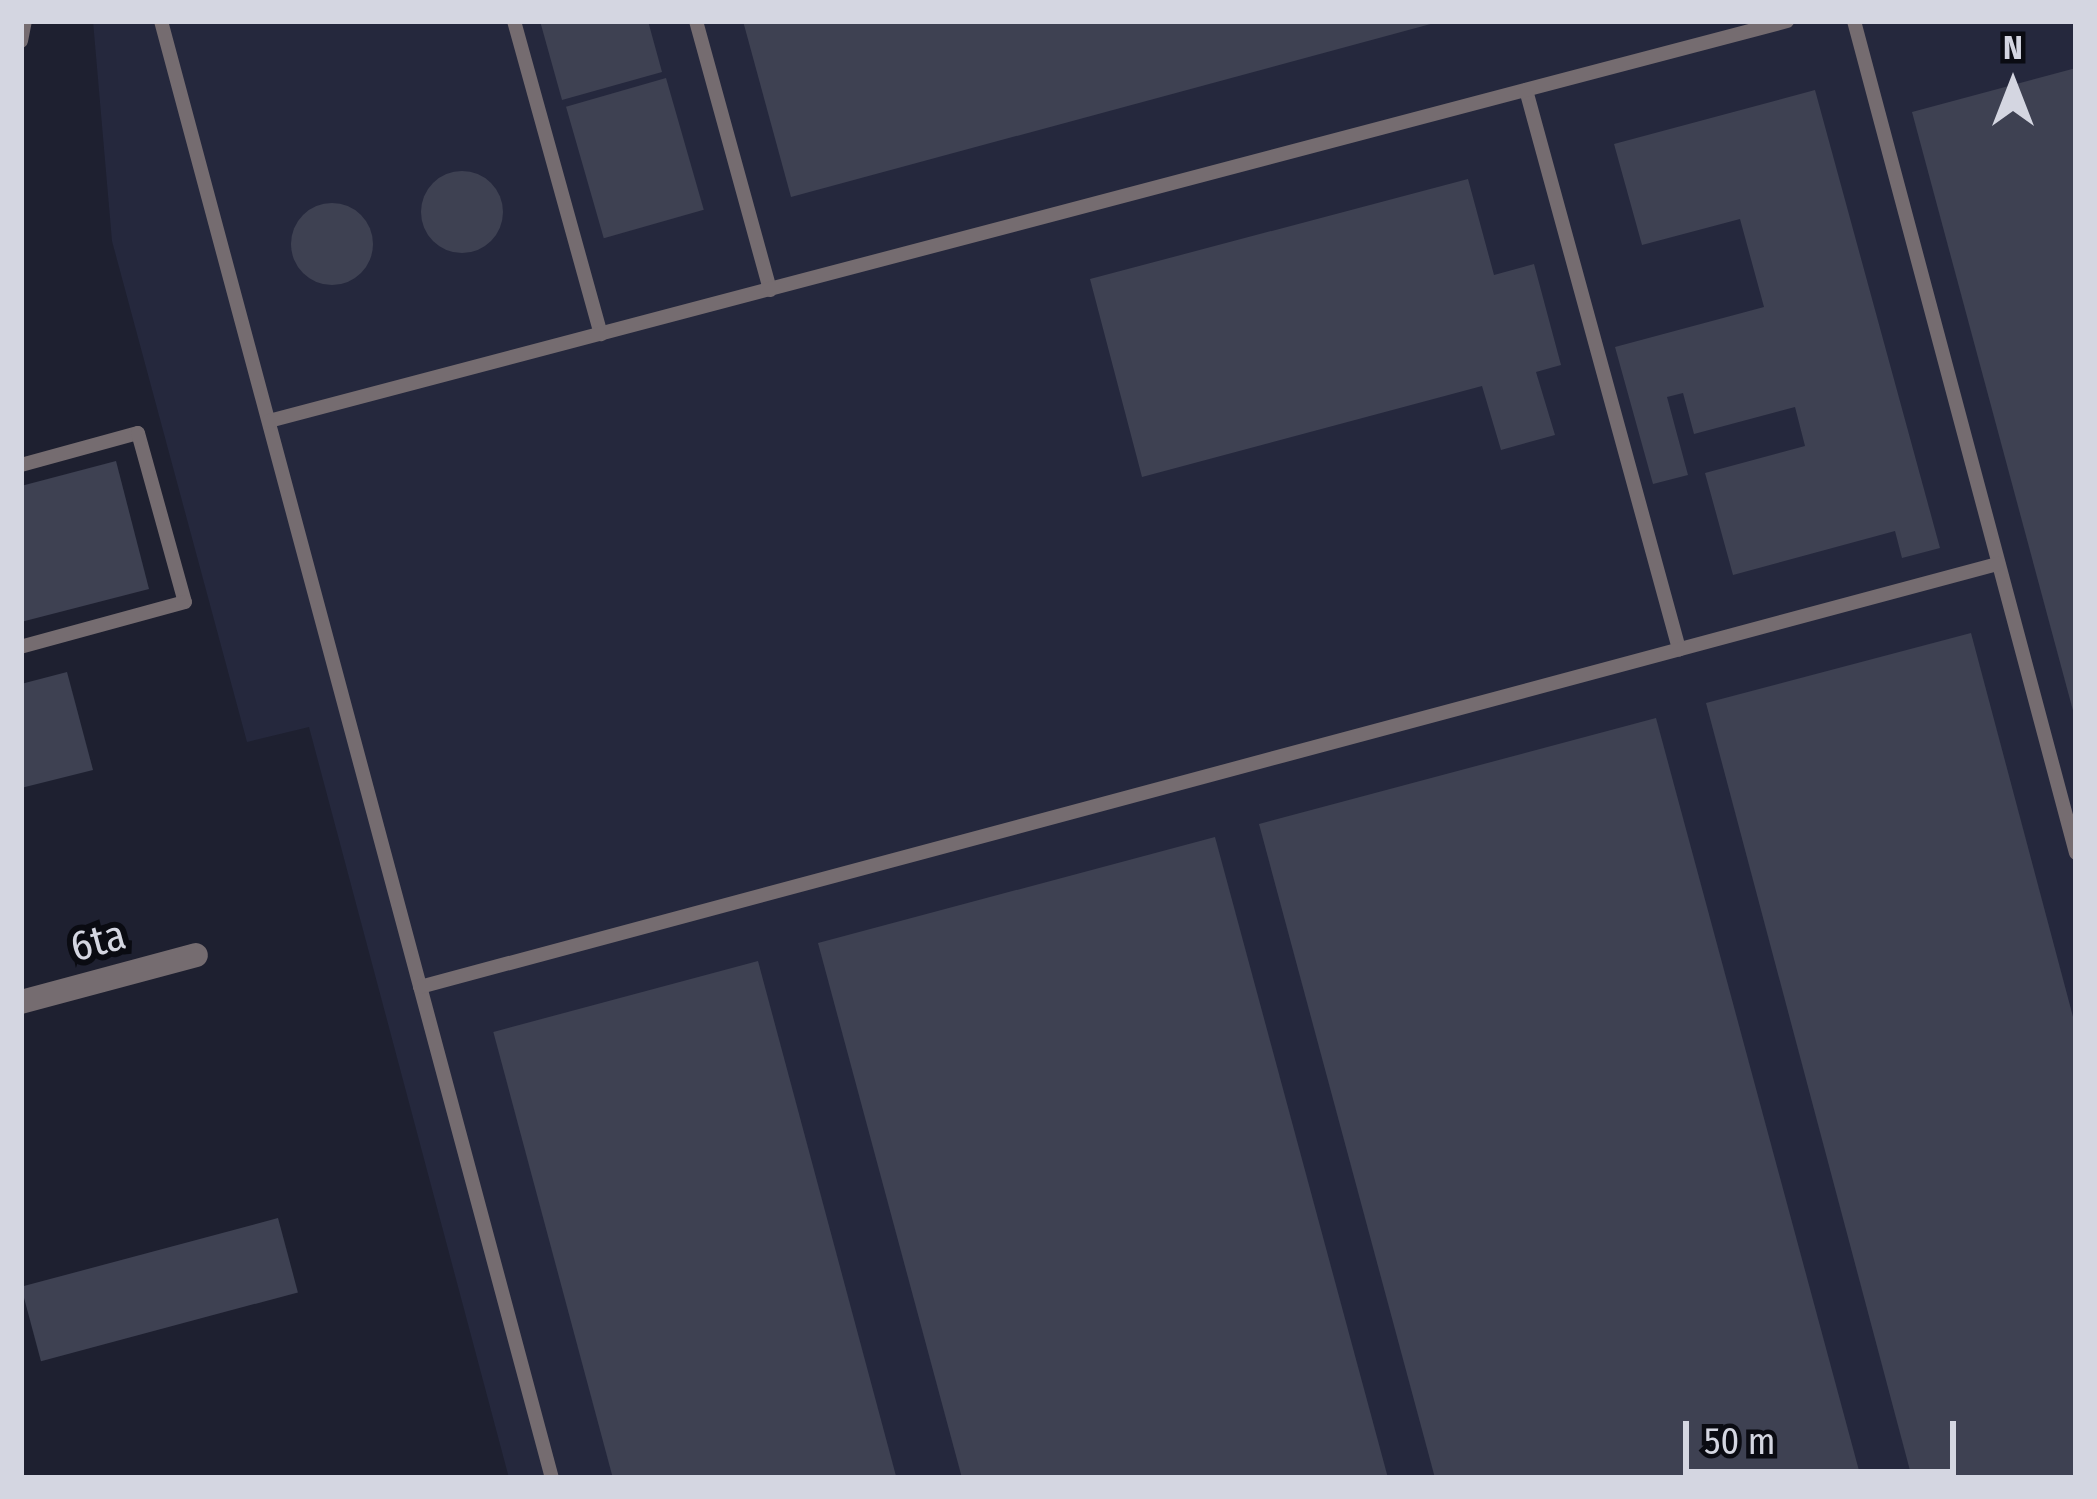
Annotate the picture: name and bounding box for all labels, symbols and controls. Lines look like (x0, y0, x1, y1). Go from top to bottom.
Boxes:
north arrow (1953, 24, 2073, 144)
text: N (2003, 28, 2023, 68)
street label: 6ta (65, 910, 131, 972)
scale bar (1689, 1397, 1962, 1471)
text: 50 m (1704, 1420, 1775, 1464)

